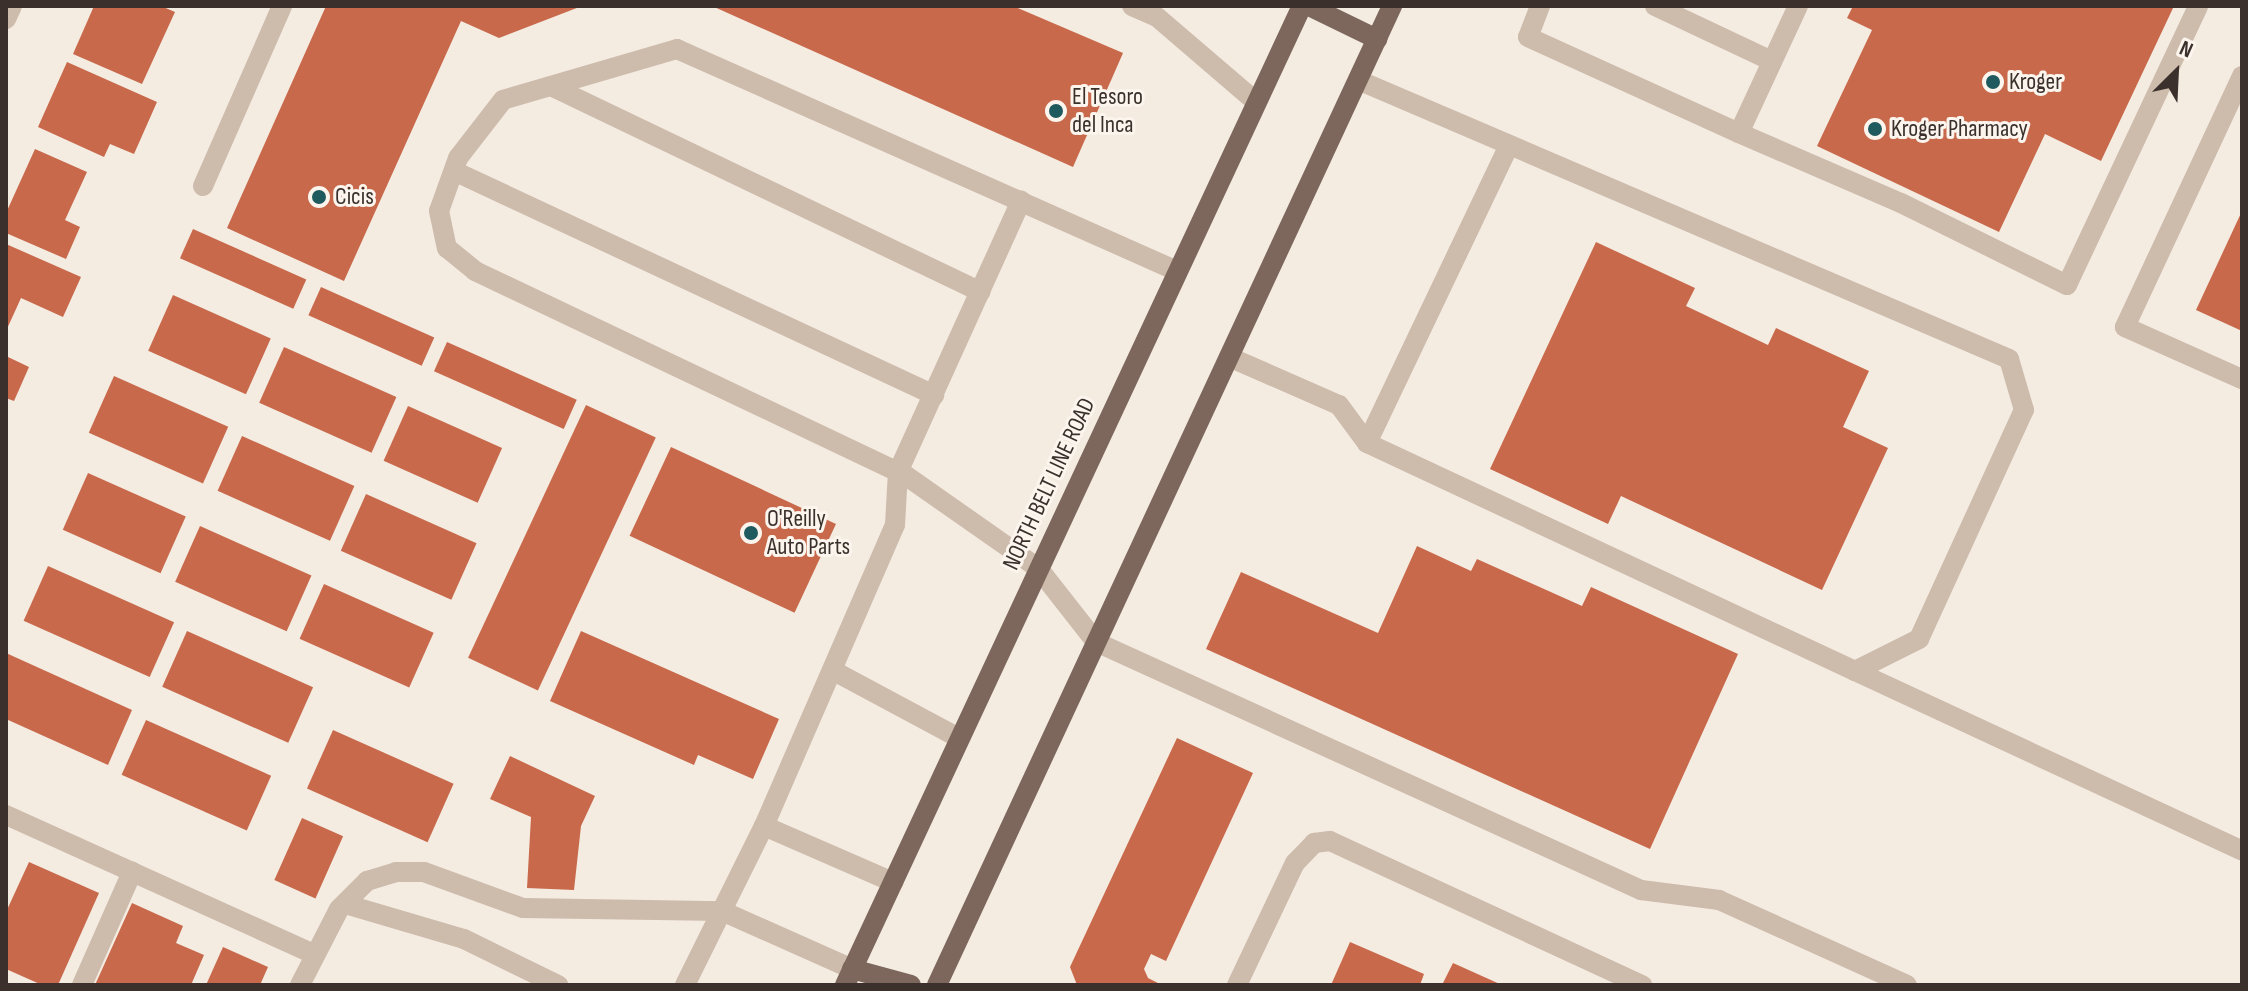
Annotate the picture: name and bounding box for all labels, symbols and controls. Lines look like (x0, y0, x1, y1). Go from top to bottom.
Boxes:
north arrow (2136, 32, 2216, 112)
text: N (2175, 35, 2197, 64)
place label: Kroger (2009, 68, 2062, 96)
marker: Kroger (1984, 73, 2002, 91)
place label: El Tesoro del Inca (1072, 83, 1143, 139)
marker: El Tesoro del Inca (1047, 102, 1065, 120)
place label: Kroger Pharmacy (1891, 115, 2028, 143)
marker: Kroger Pharmacy (1866, 120, 1884, 138)
place label: Cicis (335, 183, 374, 211)
marker: Cicis (310, 188, 328, 206)
street label: NORTH BELT LINE ROAD (997, 393, 1101, 575)
place label: O'Reilly Auto Parts (767, 505, 850, 561)
marker: O'Reilly Auto Parts (742, 524, 760, 542)

